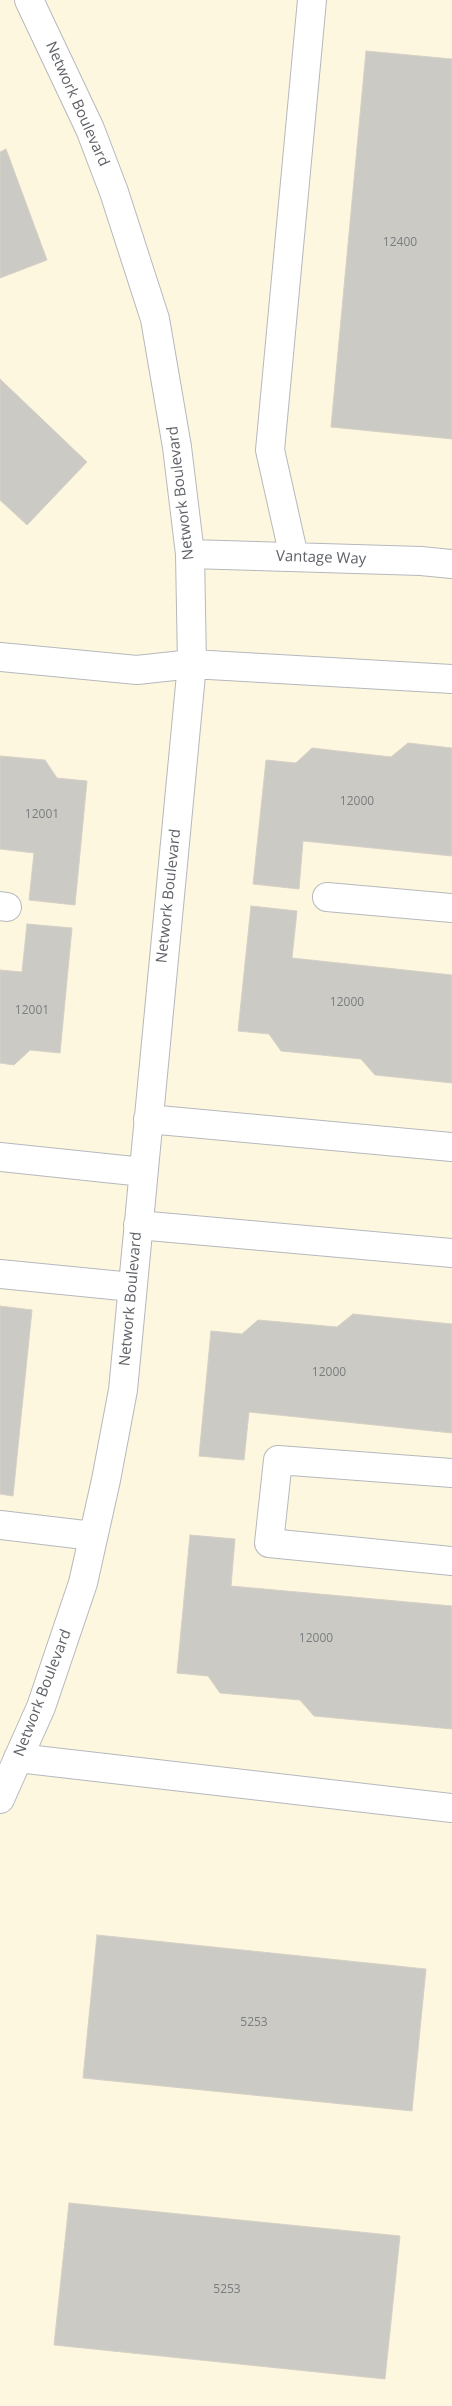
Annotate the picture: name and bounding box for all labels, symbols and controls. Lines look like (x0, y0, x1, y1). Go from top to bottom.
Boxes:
street label: Network Boulevard (41, 39, 113, 169)
house number: 12400 (383, 236, 417, 250)
street label: Network Boulevard (164, 425, 198, 561)
street label: Vantage Way (276, 547, 366, 569)
house number: 12000 (340, 795, 374, 809)
house number: 12001 (25, 808, 59, 822)
street label: Network Boulevard (153, 828, 185, 964)
house number: 12000 (330, 996, 364, 1010)
house number: 12001 (15, 1004, 49, 1018)
street label: Network Boulevard (116, 1231, 146, 1367)
house number: 12000 (312, 1366, 346, 1380)
street label: Network Boulevard (10, 1627, 76, 1759)
house number: 12000 (299, 1632, 333, 1646)
house number: 5253 (240, 2016, 268, 2030)
house number: 5253 (213, 2283, 241, 2297)

